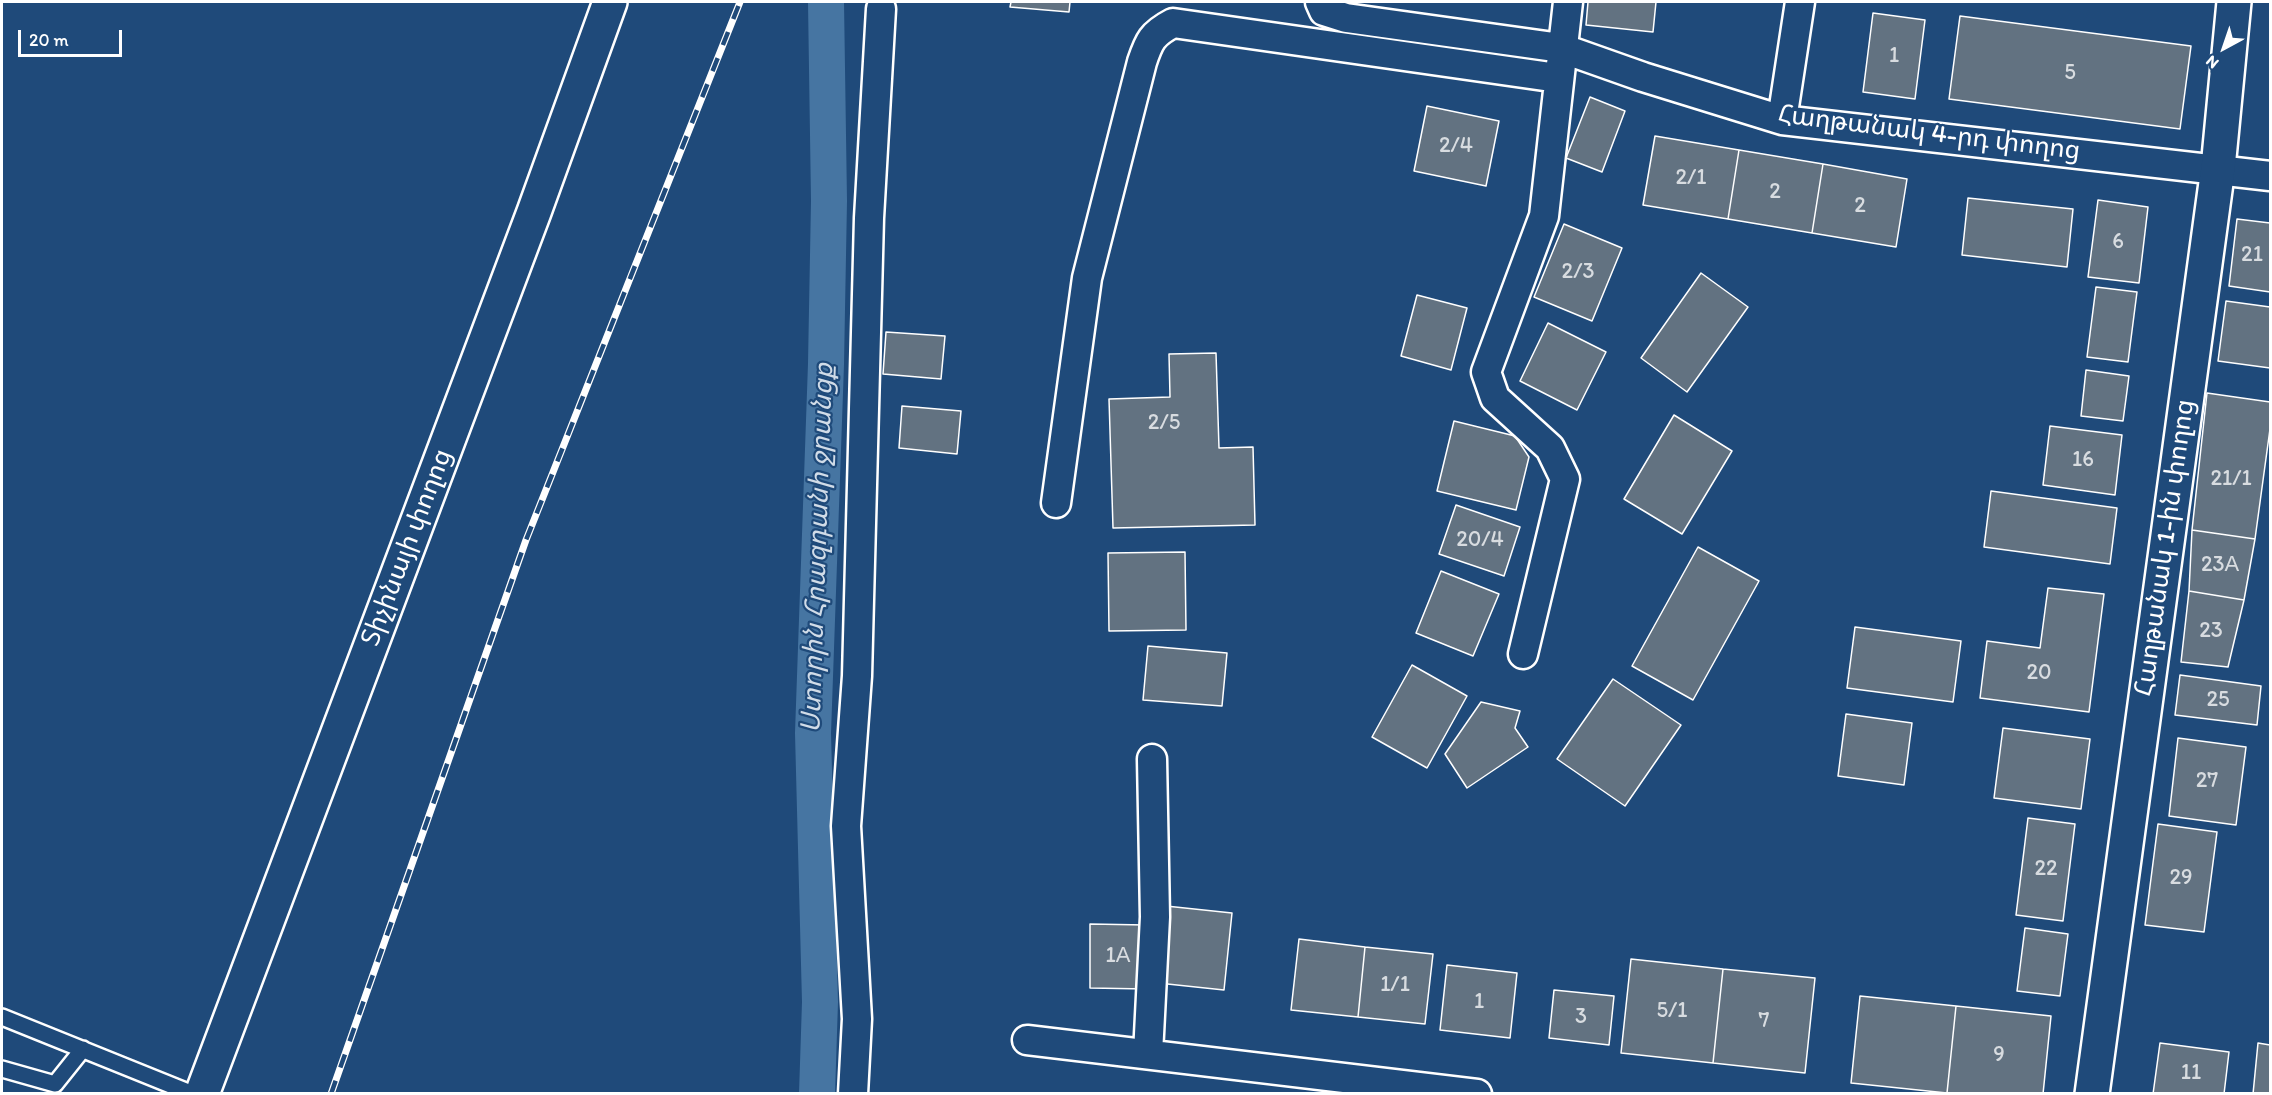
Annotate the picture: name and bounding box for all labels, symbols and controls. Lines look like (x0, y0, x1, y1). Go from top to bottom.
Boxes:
scale bar (21, 18, 124, 56)
north arrow (2194, 18, 2254, 78)
text: 20 m (29, 29, 69, 51)
house number: 1 (1889, 43, 1899, 69)
text: N (2202, 51, 2222, 73)
house number: 5 (2064, 60, 2076, 86)
street label: Հաղթանակ 4-րդ փողոց (1776, 100, 2082, 168)
house number: 2/4 (1439, 133, 1473, 159)
house number: 2/1 (1675, 165, 1707, 191)
house number: 2 (1769, 179, 1781, 205)
house number: 2 (1854, 193, 1866, 219)
house number: 6 (2112, 229, 2124, 255)
house number: 21 (2241, 242, 2263, 268)
house number: 2/3 (1562, 259, 1594, 285)
water label: Ստորին Հրազդանի ջրանցք (796, 362, 842, 734)
street label: Հաղթանակ 1-ին փողոց (2130, 397, 2202, 699)
house number: 2/5 (1148, 410, 1180, 436)
street label: Տիչինայի փողոց (356, 445, 460, 651)
house number: 16 (2072, 447, 2094, 473)
house number: 21/1 (2210, 466, 2252, 492)
house number: 20/4 (1456, 527, 1504, 553)
house number: 23А (2201, 552, 2239, 578)
house number: 23 (2199, 618, 2223, 644)
house number: 20 (2026, 660, 2052, 686)
house number: 25 (2206, 687, 2230, 713)
house number: 27 (2196, 768, 2218, 794)
house number: 22 (2034, 856, 2058, 882)
house number: 29 (2169, 865, 2193, 891)
house number: 1А (1106, 943, 1130, 969)
house number: 1/1 (1380, 972, 1410, 998)
house number: 1 (1474, 989, 1484, 1015)
house number: 5/1 (1656, 998, 1688, 1024)
house number: 3 (1575, 1004, 1587, 1030)
house number: 7 (1759, 1008, 1769, 1034)
house number: 9 (1993, 1042, 2005, 1068)
house number: 11 (2181, 1060, 2201, 1086)

